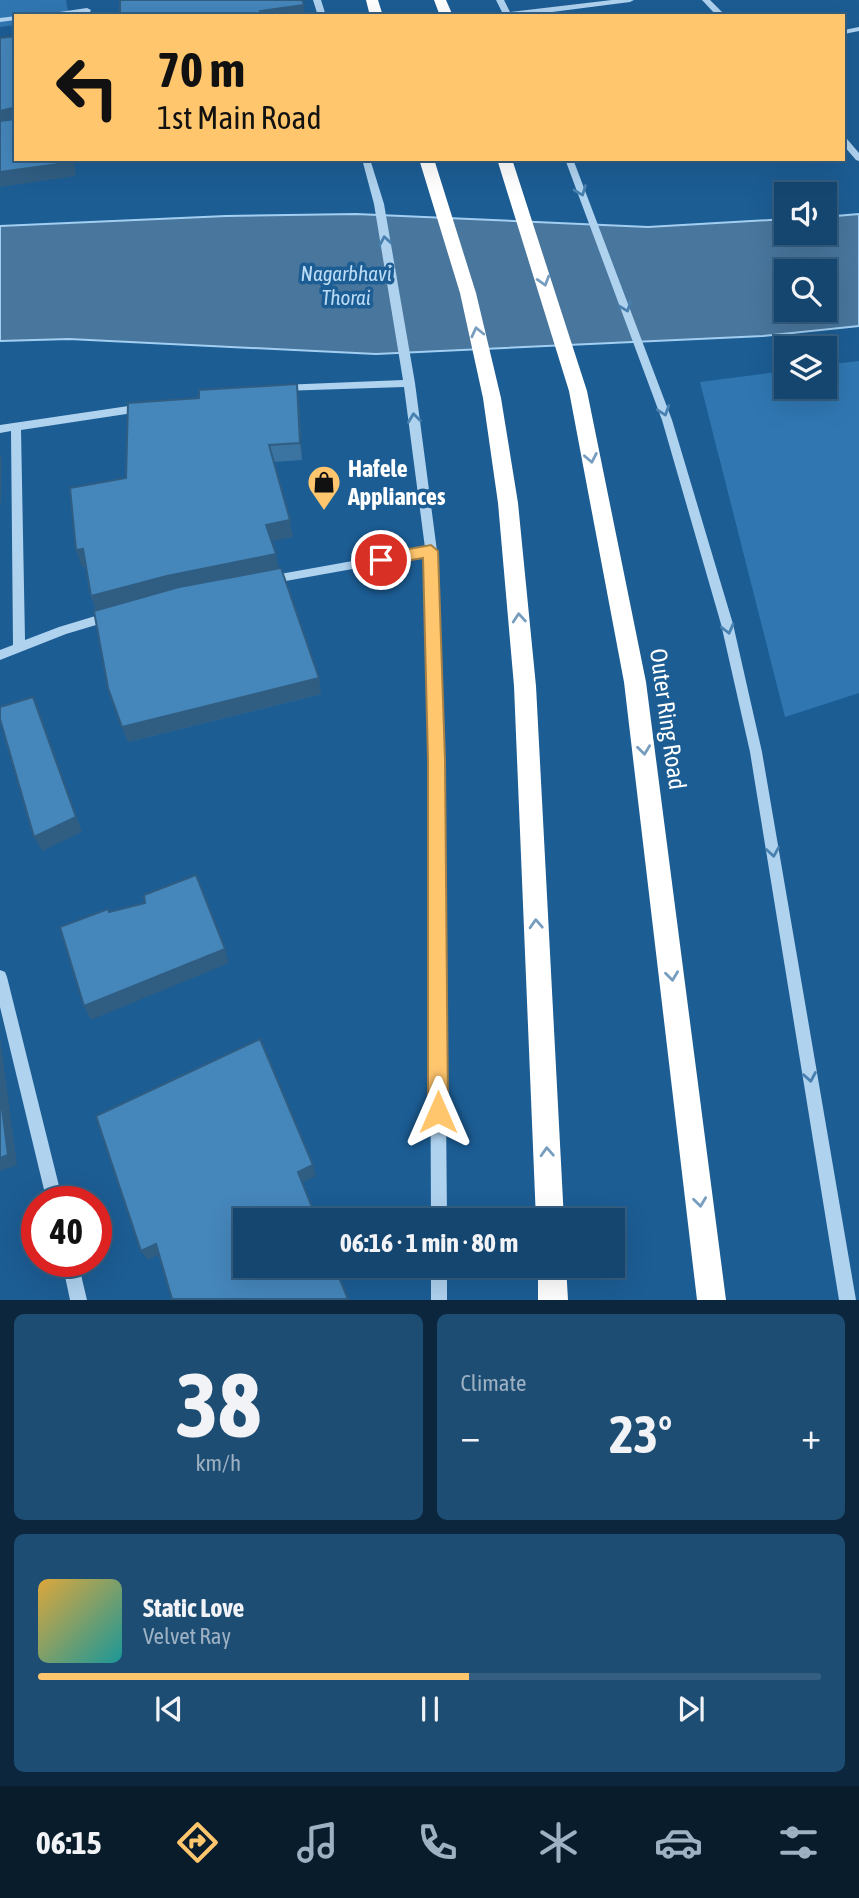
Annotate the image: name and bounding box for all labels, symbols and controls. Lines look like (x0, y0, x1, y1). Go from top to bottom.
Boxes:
text: 70 m (157, 41, 245, 97)
icon: left (42, 42, 133, 133)
text: 1st Main Road (157, 99, 322, 136)
map controls (774, 182, 837, 399)
button: sound (774, 182, 837, 245)
one-way arrow (573, 184, 587, 196)
one-way arrow (378, 235, 393, 247)
button: search (774, 259, 837, 322)
water label: Nagarbhavi Thorai (301, 261, 392, 309)
one-way arrow (536, 274, 551, 286)
one-way arrow (617, 301, 631, 313)
one-way arrow (470, 326, 485, 338)
button: layers (774, 336, 837, 399)
one-way arrow (656, 405, 670, 417)
one-way arrow (406, 412, 421, 423)
one-way arrow (583, 452, 598, 464)
place label: Hafele Appliances (347, 455, 446, 510)
shop icon: Hafele Appliances (305, 463, 343, 512)
pin (351, 530, 411, 590)
icon: arrive (362, 541, 400, 579)
one-way arrow (512, 612, 527, 623)
one-way arrow (720, 623, 734, 635)
street label: Outer Ring Road (645, 647, 691, 791)
one-way arrow (636, 744, 651, 756)
one-way arrow (765, 846, 780, 858)
one-way arrow (528, 919, 543, 930)
one-way arrow (665, 970, 680, 982)
one-way arrow (802, 1071, 817, 1083)
position arrow (401, 1075, 475, 1149)
one-way arrow (539, 1146, 554, 1157)
speed limit sign: 40 (21, 1186, 112, 1277)
one-way arrow (692, 1196, 707, 1208)
text: 06:16 · 1 min · 80 m (340, 1228, 518, 1258)
text: 38 (175, 1352, 261, 1456)
text: Climate (461, 1370, 526, 1396)
text: 23° (609, 1404, 672, 1464)
text: − (461, 1414, 480, 1457)
text: + (801, 1414, 821, 1457)
text: km/h (195, 1450, 241, 1476)
text: Static Love (143, 1593, 244, 1623)
text: Velvet Ray (143, 1623, 231, 1649)
icon: previous (150, 1690, 188, 1728)
icon: pause (411, 1690, 449, 1728)
icon: next (672, 1690, 710, 1728)
icon: directions (173, 1818, 222, 1867)
icon: music (293, 1818, 342, 1867)
icon: phone (413, 1818, 462, 1867)
icon: climate (534, 1818, 583, 1867)
icon: car (654, 1818, 703, 1867)
icon: filters (774, 1818, 823, 1867)
text: 06:15 (36, 1824, 102, 1861)

